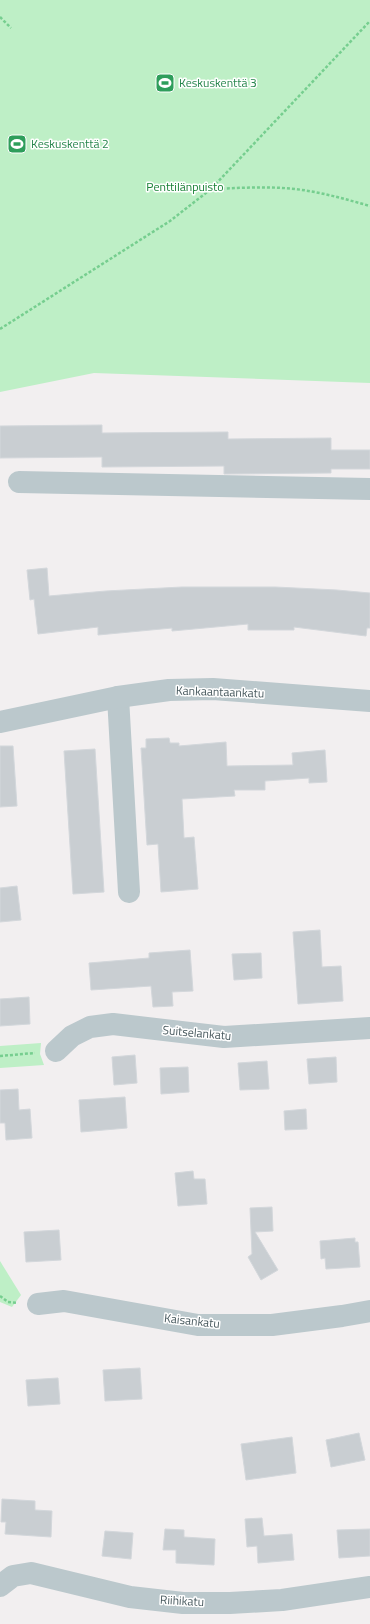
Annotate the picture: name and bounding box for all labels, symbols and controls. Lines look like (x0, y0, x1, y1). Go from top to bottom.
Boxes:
sports icon: Keskuskenttä 3 (154, 72, 176, 94)
place label: Keskuskenttä 3 (179, 73, 257, 92)
sports icon: Keskuskenttä 2 (6, 133, 28, 155)
place label: Keskuskenttä 2 (31, 134, 109, 153)
park label: Penttilänpuisto (146, 177, 224, 196)
street label: Kankaantaankatu (176, 680, 265, 703)
street label: Suitselankatu (162, 1020, 232, 1045)
street label: Kaisankatu (163, 1308, 221, 1333)
street label: Riihikatu (160, 1590, 205, 1611)

